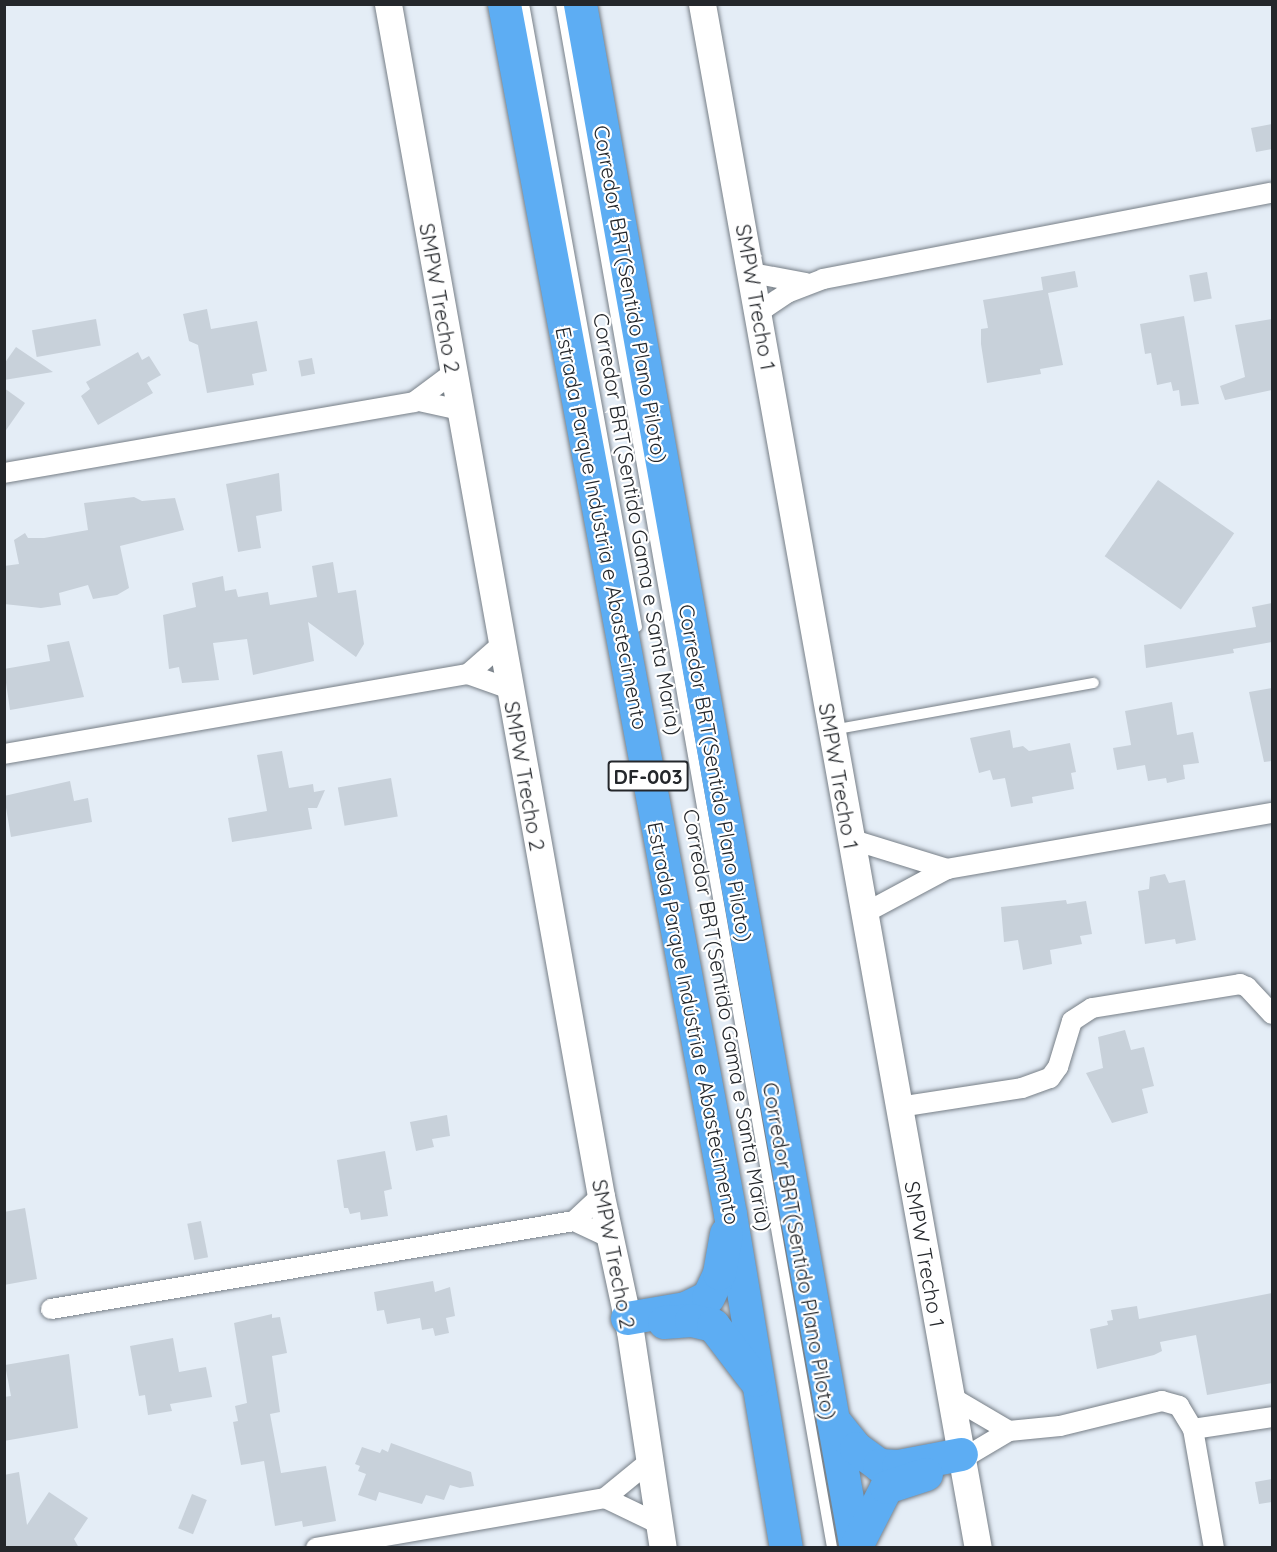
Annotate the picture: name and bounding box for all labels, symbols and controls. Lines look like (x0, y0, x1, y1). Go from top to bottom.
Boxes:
street label: Corredor BRT(Sentido Plano Piloto) (589, 123, 673, 465)
street label: SMPW Trecho 2 (414, 221, 466, 375)
street label: SMPW Trecho 1 (731, 222, 781, 372)
street label: Corredor BRT(Sentido Gama e Santa Maria) (588, 311, 688, 737)
street label: Estrada Parque Indústria e Abastecimento (551, 325, 653, 731)
street label: Corredor BRT(Sentido Plano Piloto) (674, 602, 758, 944)
street label: SMPW Trecho 2 (499, 699, 551, 853)
street label: SMPW Trecho 1 (814, 701, 864, 851)
road number: DF-003 (608, 759, 688, 793)
street label: Corredor BRT(Sentido Gama e Santa Maria) (678, 807, 778, 1233)
street label: Estrada Parque Indústria e Abastecimento (643, 820, 745, 1226)
street label: Corredor BRT(Sentido Plano Piloto) (758, 1080, 842, 1422)
street label: SMPW Trecho 2 (587, 1177, 641, 1331)
street label: SMPW Trecho 1 (900, 1179, 950, 1329)

